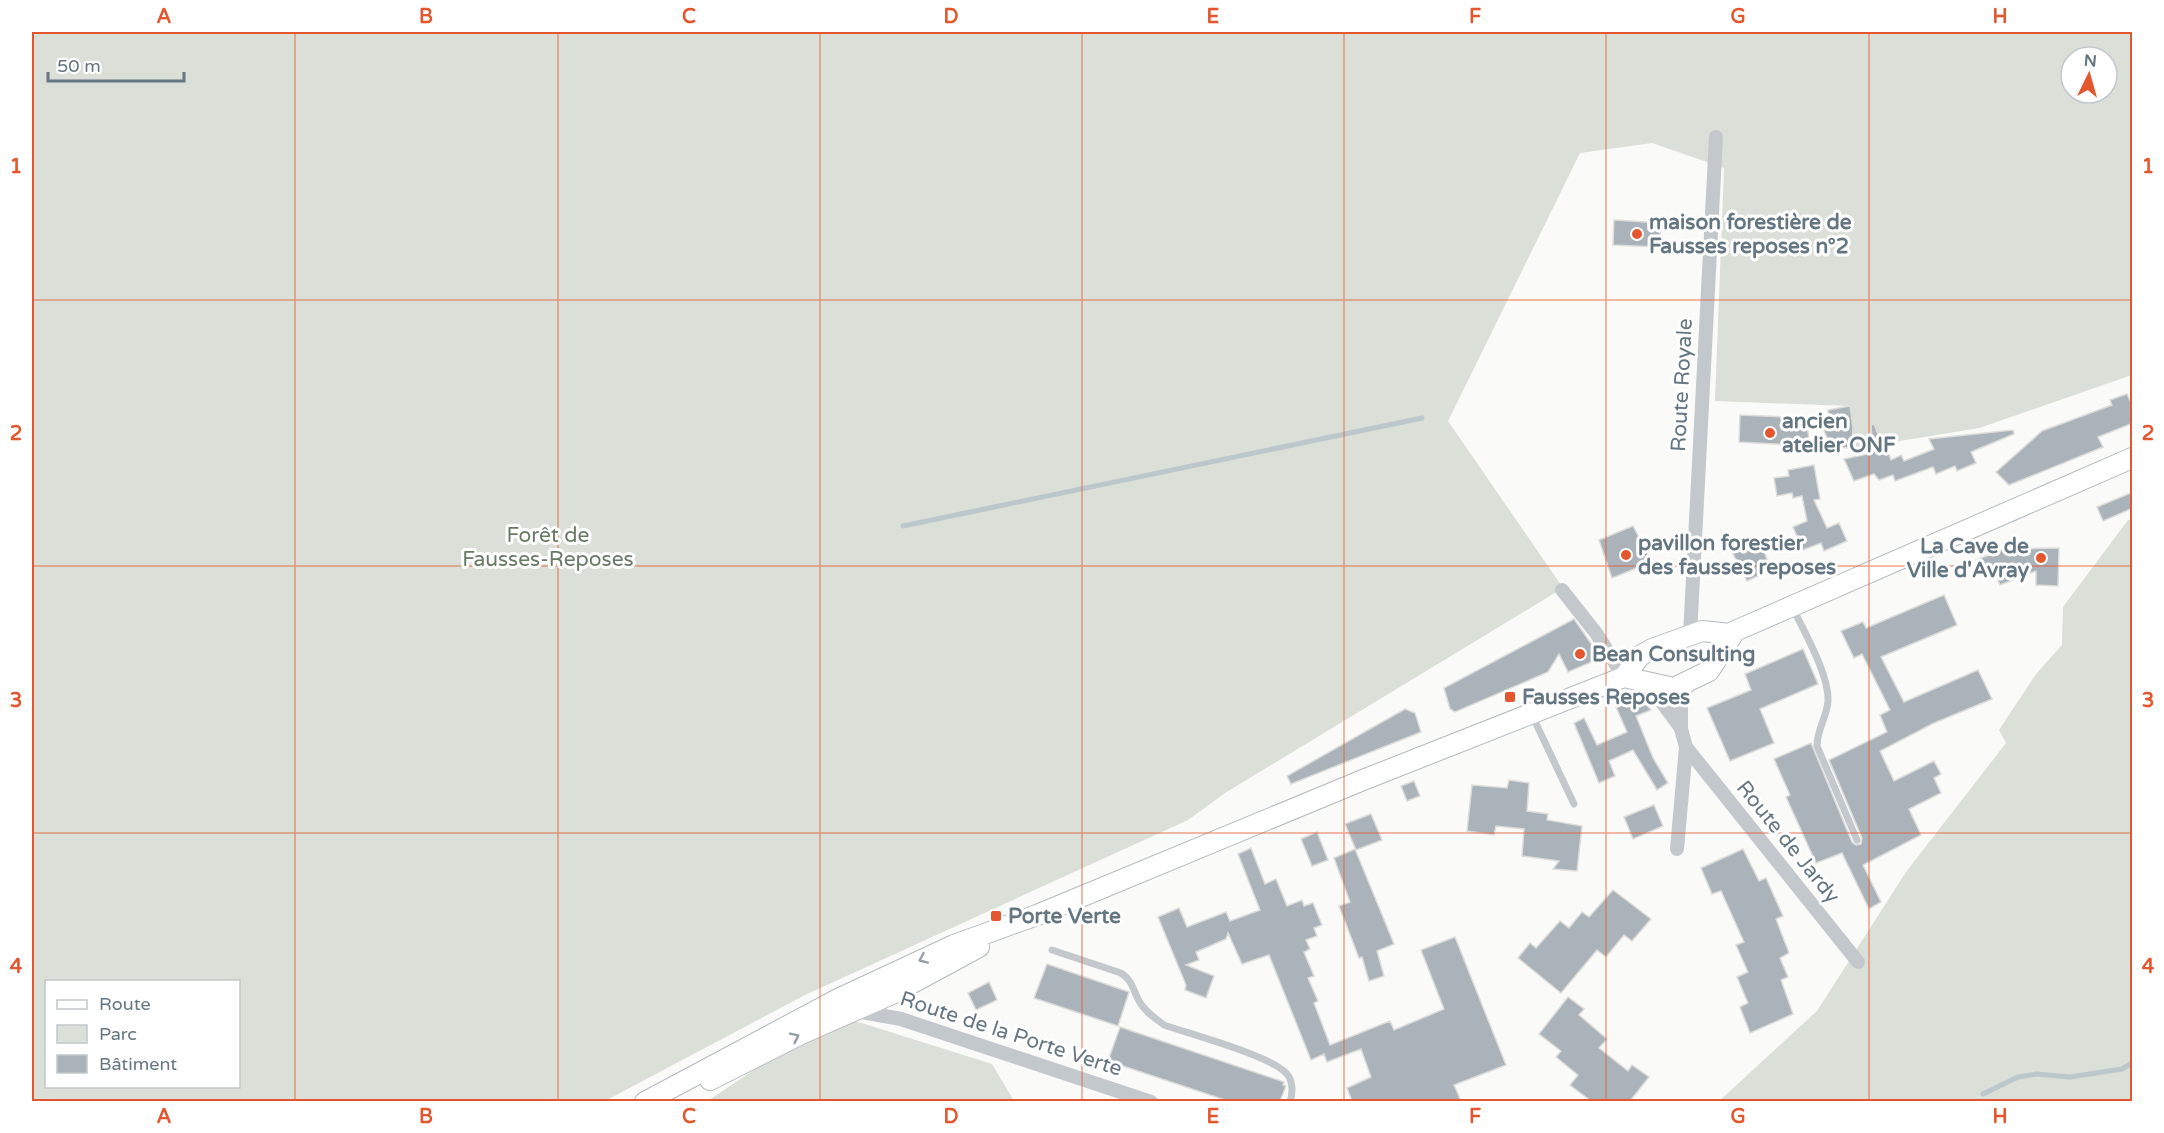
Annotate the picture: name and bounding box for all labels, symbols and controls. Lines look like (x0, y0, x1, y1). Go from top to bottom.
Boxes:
text: A (157, 5, 172, 29)
text: B (419, 5, 433, 29)
text: C (682, 5, 696, 29)
text: D (943, 5, 959, 29)
text: E (1207, 5, 1220, 29)
text: F (1469, 5, 1481, 29)
text: G (1730, 5, 1746, 29)
text: H (1992, 5, 2008, 29)
scale bar (48, 45, 184, 83)
north arrow (2059, 45, 2119, 105)
text: N (2083, 51, 2097, 72)
text: 50 m (57, 55, 101, 77)
text: 1 (10, 155, 22, 179)
text: 1 (2142, 155, 2154, 179)
place label: maison forestière de Fausses reposes n°2 (1649, 210, 1852, 259)
marker: maison forestière de Fausses reposes n°2 (1630, 227, 1644, 241)
street label: Route Royale (1666, 318, 1698, 452)
place label: ancien atelier ONF (1782, 409, 1896, 458)
text: 2 (10, 422, 22, 446)
text: 2 (2142, 422, 2154, 446)
marker: ancien atelier ONF (1763, 426, 1777, 440)
park label: Forêt de Fausses-Reposes (462, 523, 634, 572)
place label: pavillon forestier des fausses reposes (1638, 531, 1836, 580)
place label: La Cave de Ville d'Avray (1907, 534, 2030, 583)
marker: pavillon forestier des fausses reposes (1619, 548, 1633, 562)
marker: La Cave de Ville d'Avray (2034, 551, 2048, 565)
place label: Bean Consulting (1592, 642, 1756, 667)
marker: Bean Consulting (1573, 647, 1587, 661)
place label: Fausses Reposes (1522, 685, 1690, 710)
text: 3 (10, 689, 22, 713)
text: 3 (2142, 689, 2154, 713)
marker: Fausses Reposes (1503, 690, 1517, 704)
street label: Route de Jardy (1731, 776, 1845, 908)
place label: Porte Verte (1008, 904, 1121, 929)
marker: Porte Verte (989, 909, 1003, 923)
one-way arrow (919, 952, 930, 964)
text: 4 (10, 955, 23, 979)
text: 4 (2142, 955, 2155, 979)
legend (45, 980, 240, 1088)
street label: Route de la Porte Verte (897, 986, 1125, 1082)
text: Route (99, 993, 151, 1015)
text: Parc (99, 1023, 137, 1045)
one-way arrow (789, 1033, 800, 1045)
text: Bâtiment (99, 1053, 177, 1075)
text: A (157, 1105, 172, 1129)
text: B (419, 1105, 433, 1129)
text: C (682, 1105, 696, 1129)
text: D (943, 1105, 959, 1129)
text: E (1207, 1105, 1220, 1129)
text: F (1469, 1105, 1481, 1129)
text: G (1730, 1105, 1746, 1129)
text: H (1992, 1105, 2008, 1129)

